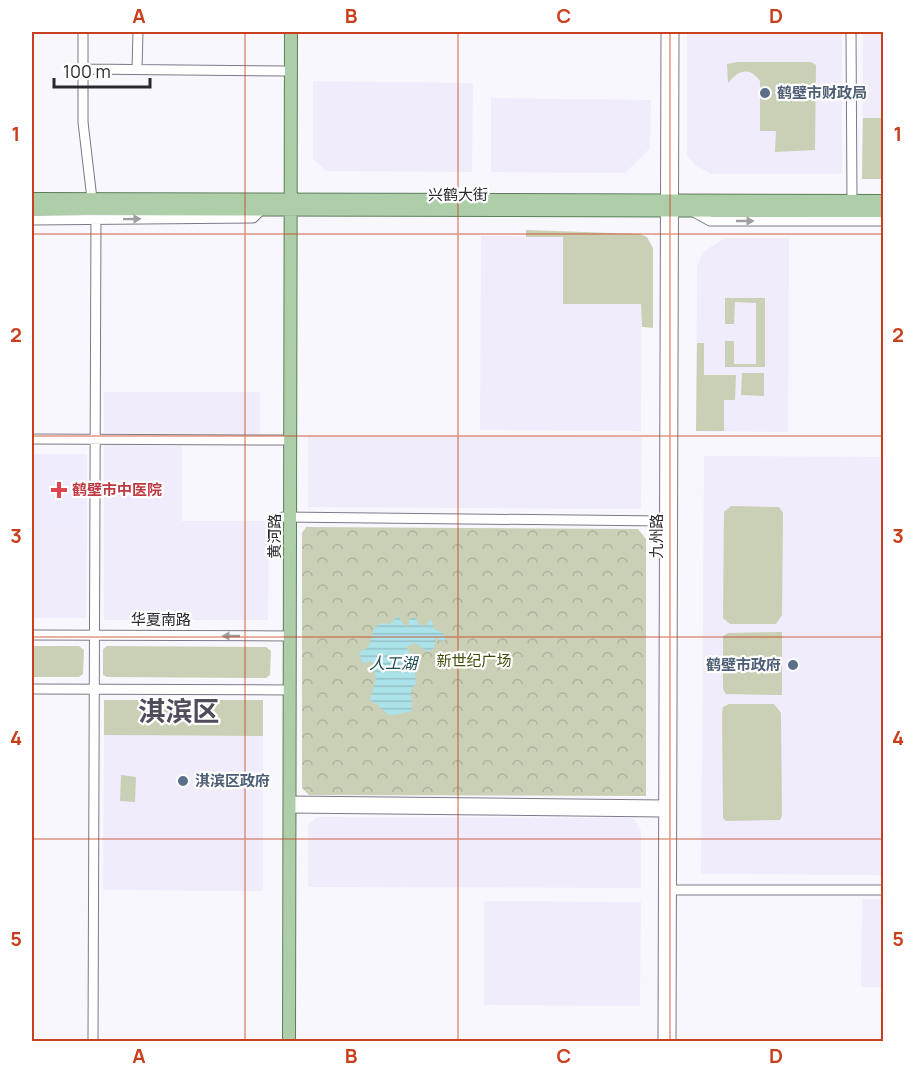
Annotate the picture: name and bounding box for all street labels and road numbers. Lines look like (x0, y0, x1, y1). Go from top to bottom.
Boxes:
street label: 兴鹤大街 (428, 184, 488, 205)
street label: 黄河路 (264, 513, 285, 559)
street label: 九州路 (646, 513, 667, 559)
street label: 华夏南路 (131, 609, 191, 630)

